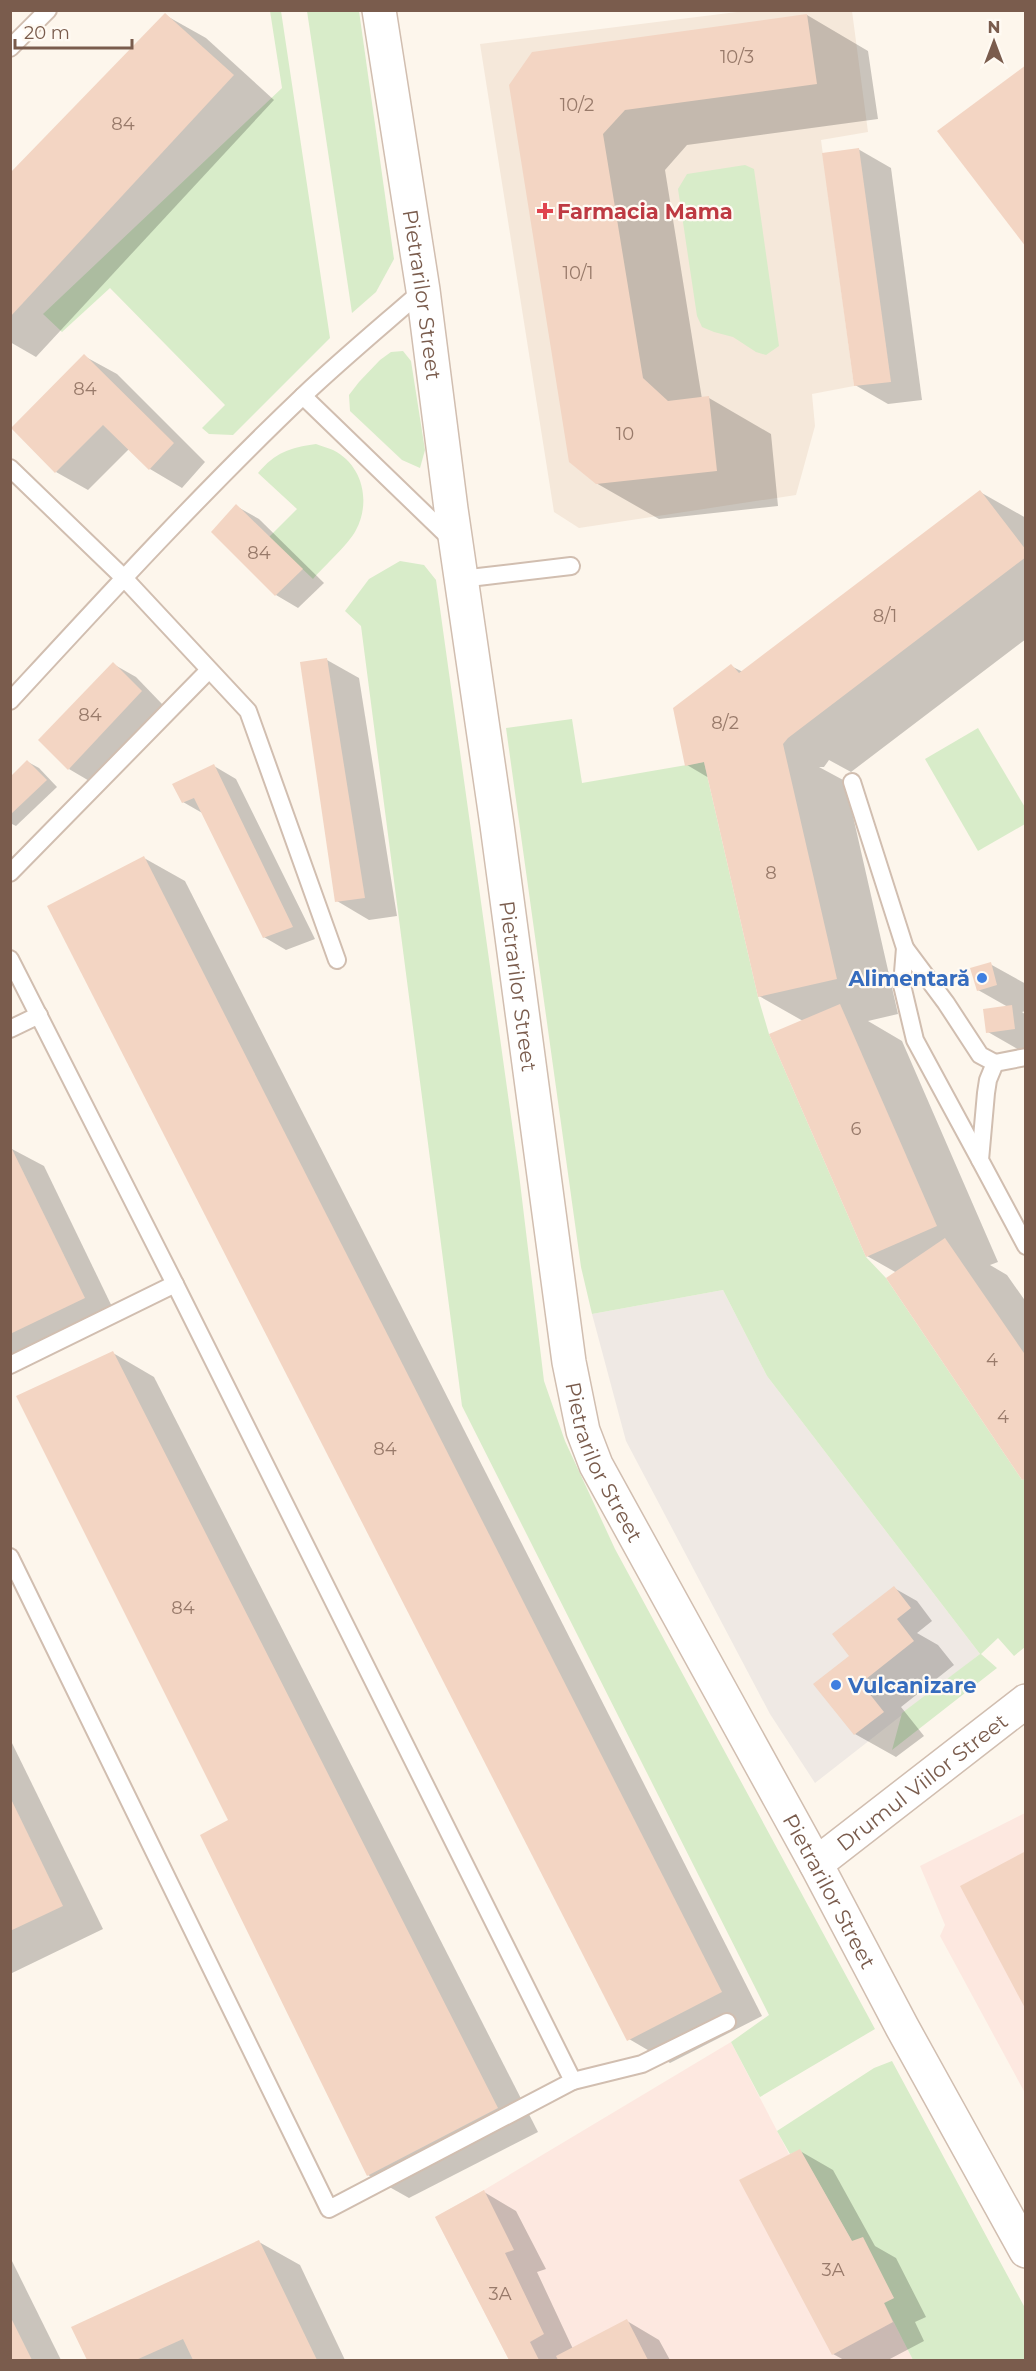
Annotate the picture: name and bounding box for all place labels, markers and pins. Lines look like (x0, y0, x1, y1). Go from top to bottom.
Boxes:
place label: Farmacia Mama (557, 199, 733, 224)
marker: Farmacia Mama (538, 204, 552, 218)
place label: Alimentară (847, 966, 970, 991)
marker: Alimentară (975, 971, 989, 985)
place label: Vulcanizare (847, 1673, 976, 1698)
marker: Vulcanizare (829, 1678, 843, 1692)

